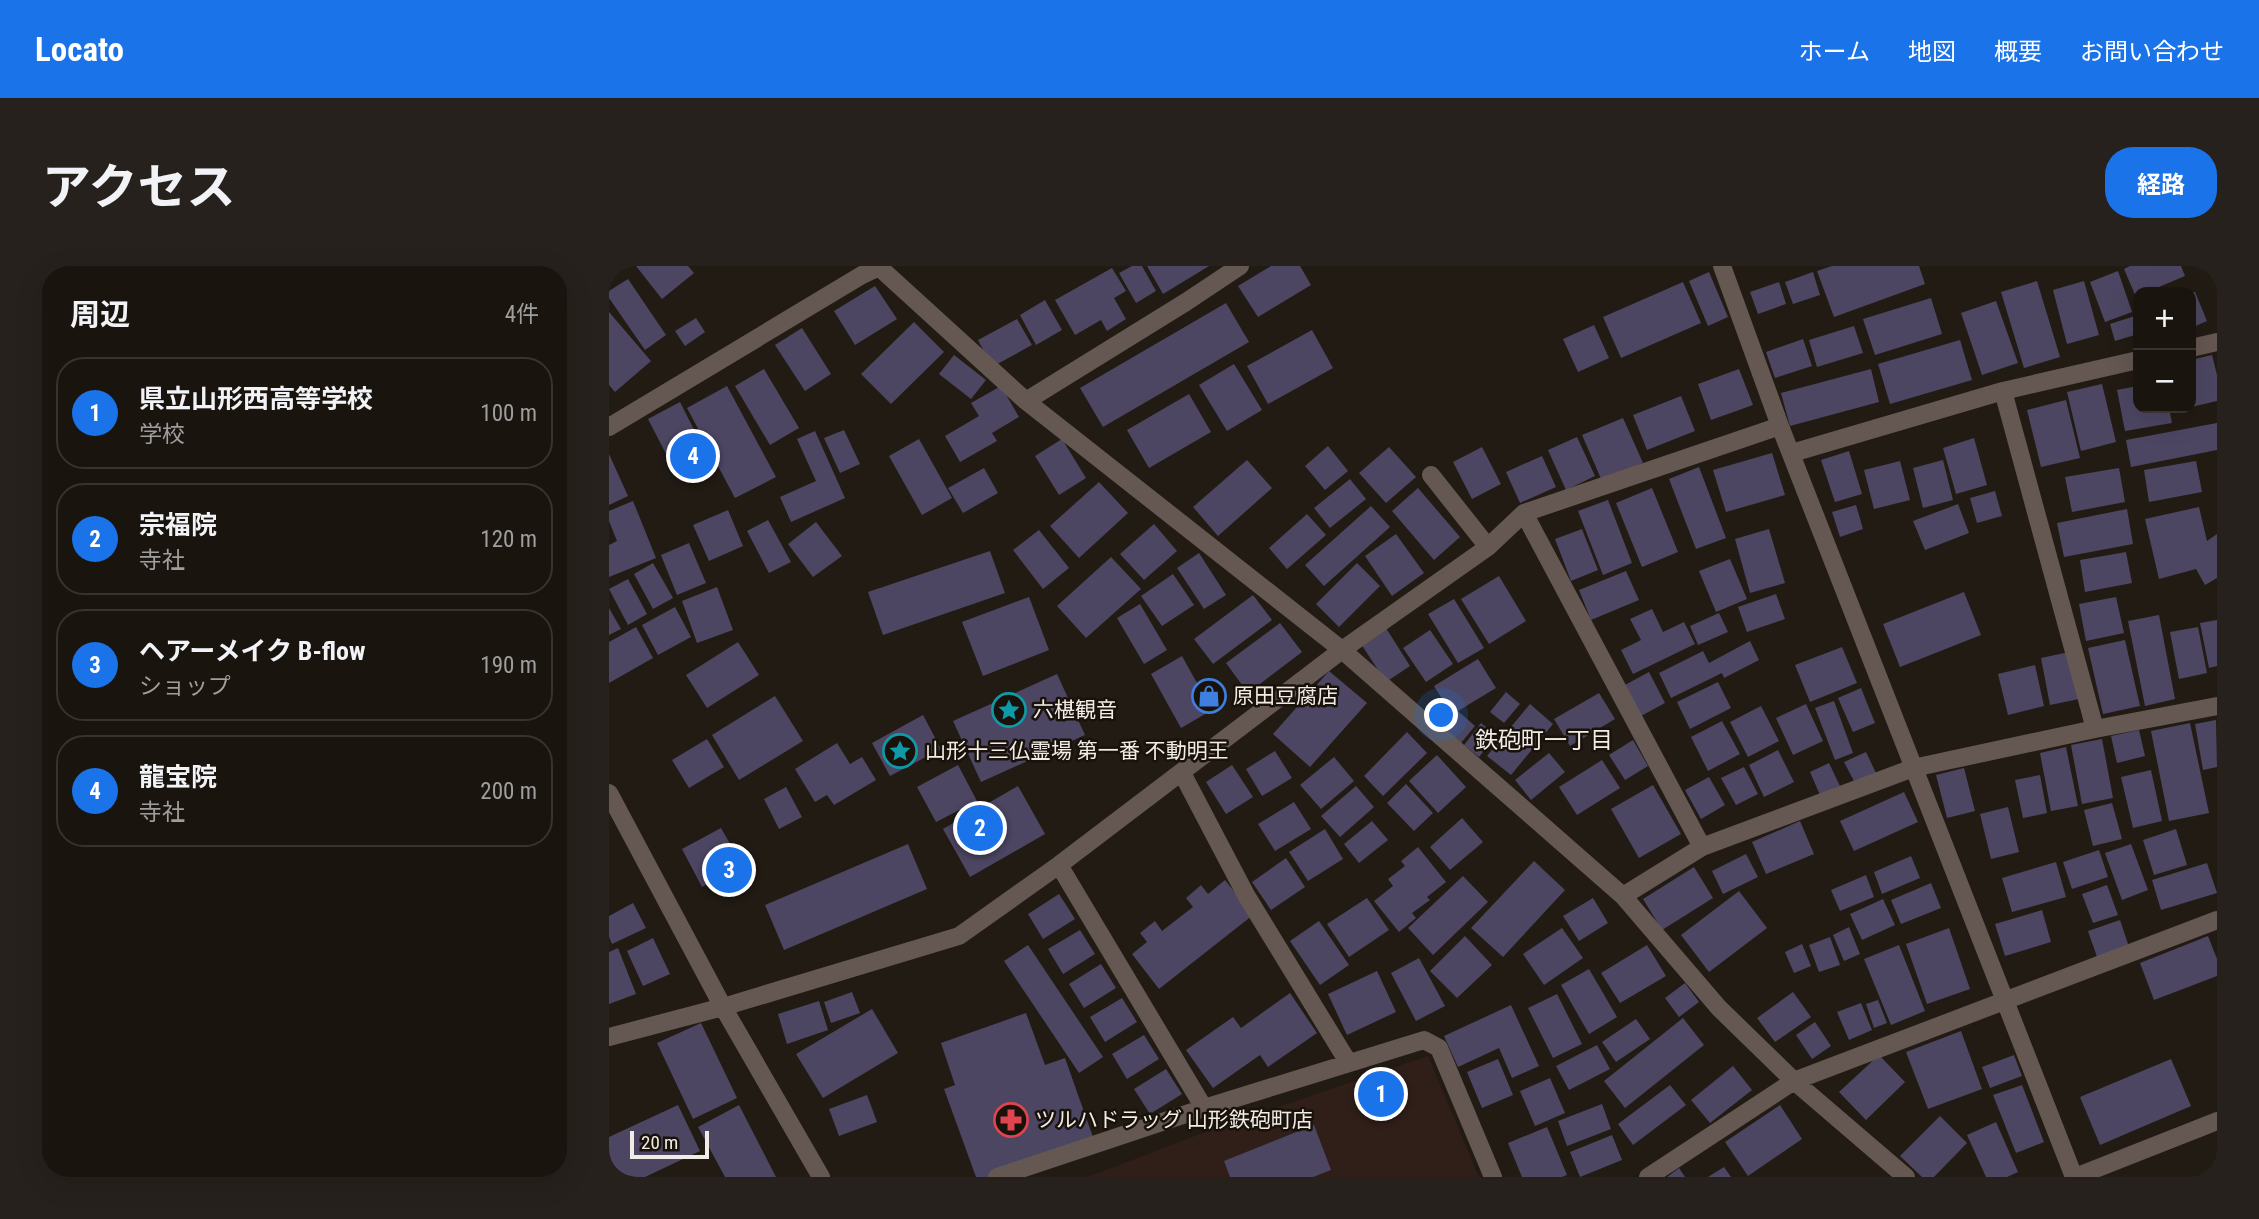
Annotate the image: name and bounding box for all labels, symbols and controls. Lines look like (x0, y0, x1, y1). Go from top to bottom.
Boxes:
text: Locato (35, 30, 124, 69)
text: ホーム (1799, 38, 1870, 66)
text: 地図 (1908, 38, 1956, 66)
text: 概要 (1994, 38, 2042, 66)
text: お問い合わせ (2080, 38, 2224, 66)
button: 経路 (2105, 147, 2217, 218)
text: アクセス (42, 159, 236, 216)
map controls (2133, 287, 2196, 413)
button: + (2133, 287, 2196, 350)
text: 周辺 (70, 297, 130, 332)
text: 4件 (505, 301, 539, 328)
button: − (2133, 350, 2196, 413)
text: 県立山形西高等学校 (139, 384, 373, 414)
text: 1 (89, 400, 101, 427)
text: 100 m (480, 400, 537, 427)
text: 学校 (139, 421, 185, 448)
pin: 4 (670, 430, 716, 482)
text: 宗福院 (139, 510, 217, 540)
text: 2 (89, 526, 101, 553)
text: 120 m (480, 526, 537, 553)
text: 寺社 (139, 547, 185, 574)
text: ヘアーメイク B-flow (139, 636, 366, 666)
text: 3 (89, 652, 101, 679)
text: 190 m (480, 652, 537, 679)
text: ショップ (139, 673, 231, 700)
shop icon: 原田豆腐店 (1190, 677, 1228, 715)
place label: 原田豆腐店 (1233, 684, 1338, 708)
place icon: 六椹観音 (990, 691, 1028, 729)
place label: 六椹観音 (1033, 698, 1117, 722)
your location (1424, 698, 1458, 732)
district label: 鉄砲町一丁目 (1475, 727, 1613, 754)
place icon: 山形十三仏霊場 第一番 不動明王 (881, 732, 919, 770)
place label: 山形十三仏霊場 第一番 不動明王 (925, 739, 1229, 763)
text: 龍宝院 (139, 762, 217, 792)
text: 4 (89, 778, 101, 805)
text: 200 m (480, 778, 537, 805)
text: 寺社 (139, 799, 185, 826)
pin: 2 (957, 802, 1003, 854)
pin: 3 (706, 844, 752, 896)
pin: 1 (1358, 1068, 1404, 1120)
pharmacy icon: ツルハドラッグ 山形鉄砲町店 (992, 1101, 1030, 1139)
place label: ツルハドラッグ 山形鉄砲町店 (1035, 1108, 1313, 1132)
scale bar (630, 1128, 709, 1160)
text: 20 m (641, 1131, 678, 1154)

